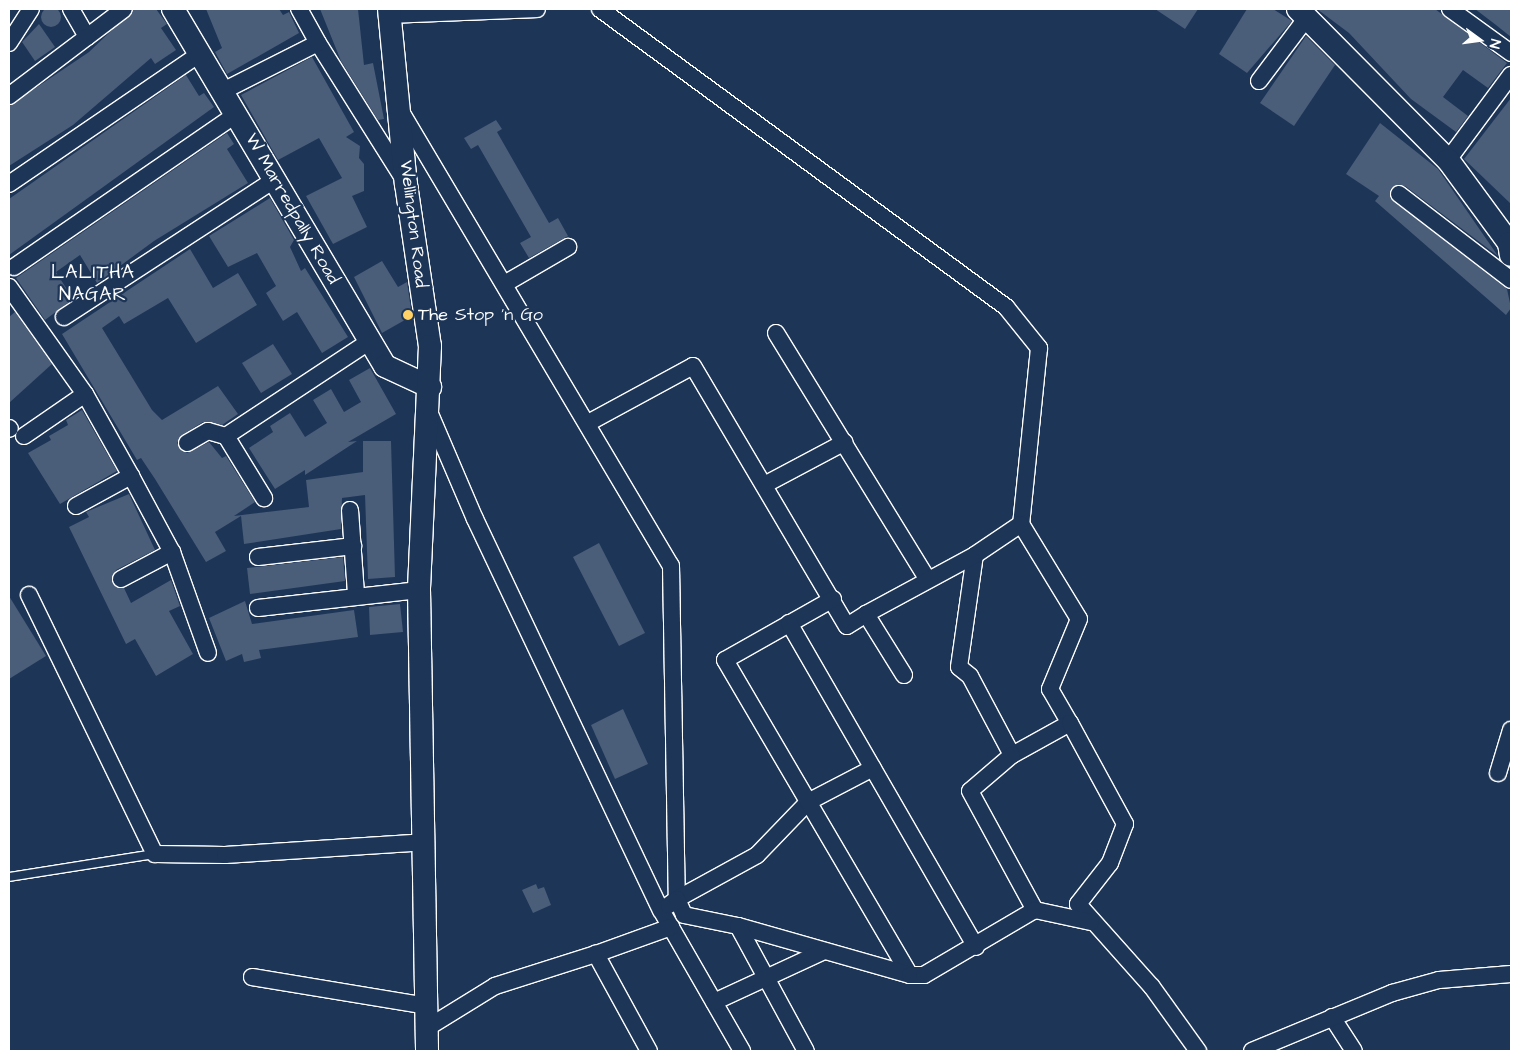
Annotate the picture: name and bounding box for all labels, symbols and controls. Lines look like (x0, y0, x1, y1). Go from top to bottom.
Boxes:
north arrow (1455, 15, 1505, 65)
text: N (1484, 37, 1505, 50)
street label: W Marredpally Road (240, 130, 344, 288)
street label: Wellington Road (394, 159, 432, 289)
district label: LALITHA NAGAR (50, 262, 136, 306)
place label: The Stop 'n Go (418, 304, 543, 326)
marker: The Stop 'n Go (402, 309, 414, 321)

